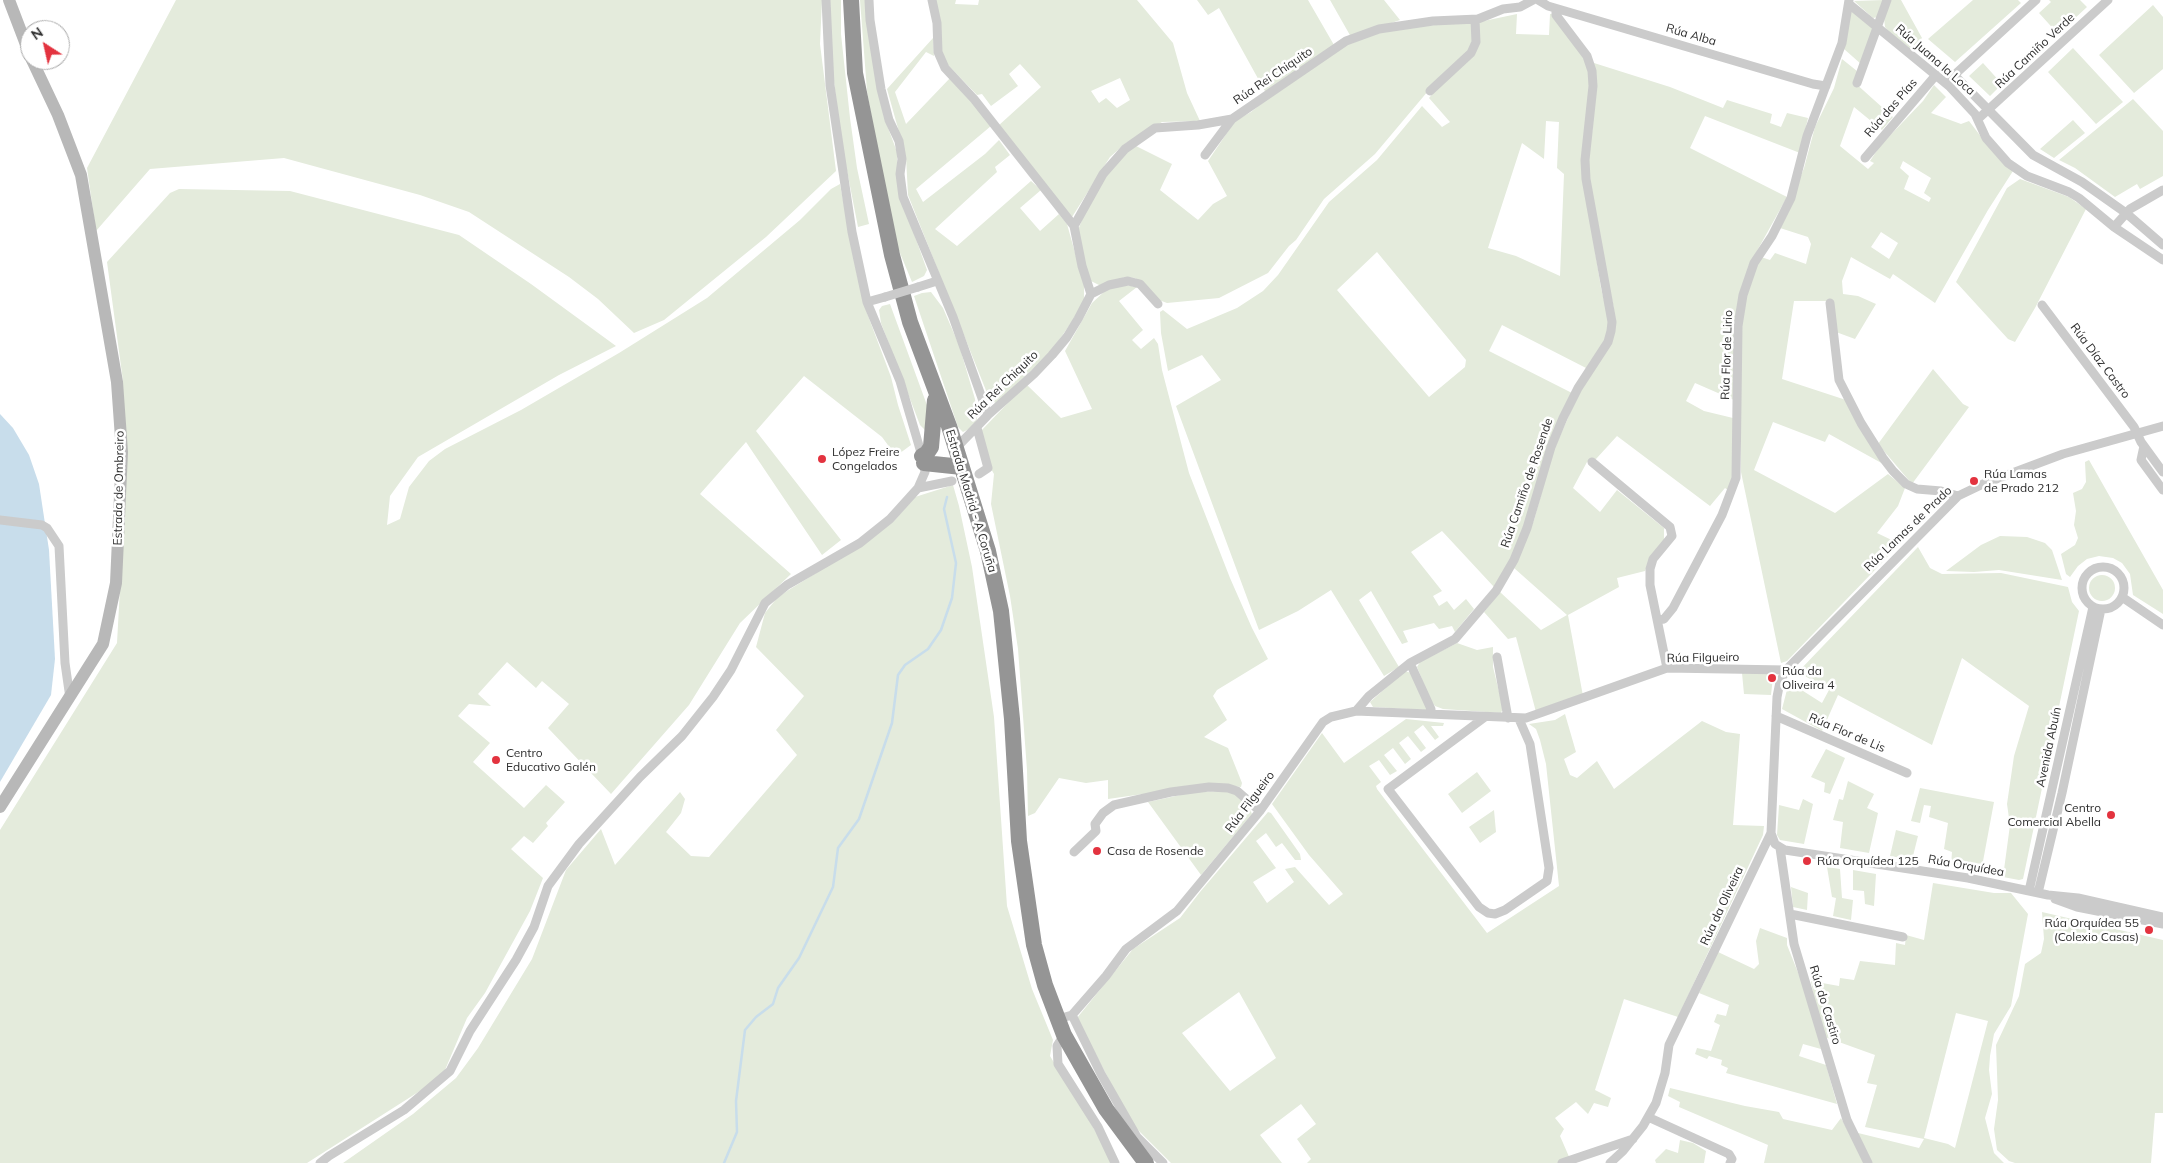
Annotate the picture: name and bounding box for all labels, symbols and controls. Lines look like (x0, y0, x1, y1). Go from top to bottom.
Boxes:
street label: Rúa Camiño Verde (1992, 10, 2078, 92)
north arrow (20, 20, 70, 70)
street label: Rúa Alba (1664, 21, 1718, 49)
street label: Rúa Juana la Loca (1892, 22, 1978, 98)
text: N (27, 23, 46, 44)
street label: Rúa Rei Chiquito (1231, 44, 1315, 108)
street label: Rúa das Pías (1862, 76, 1920, 140)
street label: Rúa Flor de Lirio (1718, 310, 1736, 400)
street label: Rúa Díaz Castro (2067, 321, 2133, 401)
street label: Rúa Rei Chiquito (965, 348, 1041, 422)
street label: Rúa Camiño de Rosende (1498, 416, 1556, 550)
street label: Estrada Madrid - A Coruña (942, 428, 1000, 574)
street label: Estrada de Ombreiro (111, 431, 127, 545)
place label: López Freire Congelados (832, 445, 899, 473)
marker: López Freire Congelados (816, 453, 828, 465)
place label: Rúa Lamas de Prado 212 (1984, 467, 2059, 495)
marker: Rúa Lamas de Prado 212 (1968, 475, 1980, 487)
street label: Rúa Lamas de Prado (1861, 483, 1955, 575)
street label: Rúa Filgueiro (1667, 650, 1739, 666)
place label: Rúa da Oliveira 4 (1782, 664, 1834, 692)
marker: Rúa da Oliveira 4 (1766, 672, 1778, 684)
street label: Avenida Abuín (2033, 706, 2065, 788)
street label: Rúa Flor de Lis (1807, 710, 1887, 756)
place label: Centro Educativo Galén (506, 746, 596, 774)
marker: Centro Educativo Galén (490, 754, 502, 766)
street label: Rúa Filgueiro (1222, 769, 1278, 835)
place label: Centro Comercial Abella (2008, 801, 2101, 829)
marker: Centro Comercial Abella (2105, 809, 2117, 821)
place label: Casa de Rosende (1107, 844, 1204, 858)
marker: Casa de Rosende (1091, 845, 1103, 857)
street label: Rúa Orquídea (1927, 852, 2005, 880)
place label: Rúa Orquídea 125 (1817, 854, 1919, 868)
marker: Rúa Orquídea 125 (1801, 855, 1813, 867)
street label: Rúa da Oliveira (1697, 864, 1747, 948)
place label: Rúa Orquídea 55 (Colexio Casas) (2044, 916, 2139, 944)
marker: Rúa Orquídea 55 (Colexio Casas) (2143, 924, 2155, 936)
street label: Rúa do Castiro (1806, 964, 1844, 1046)

